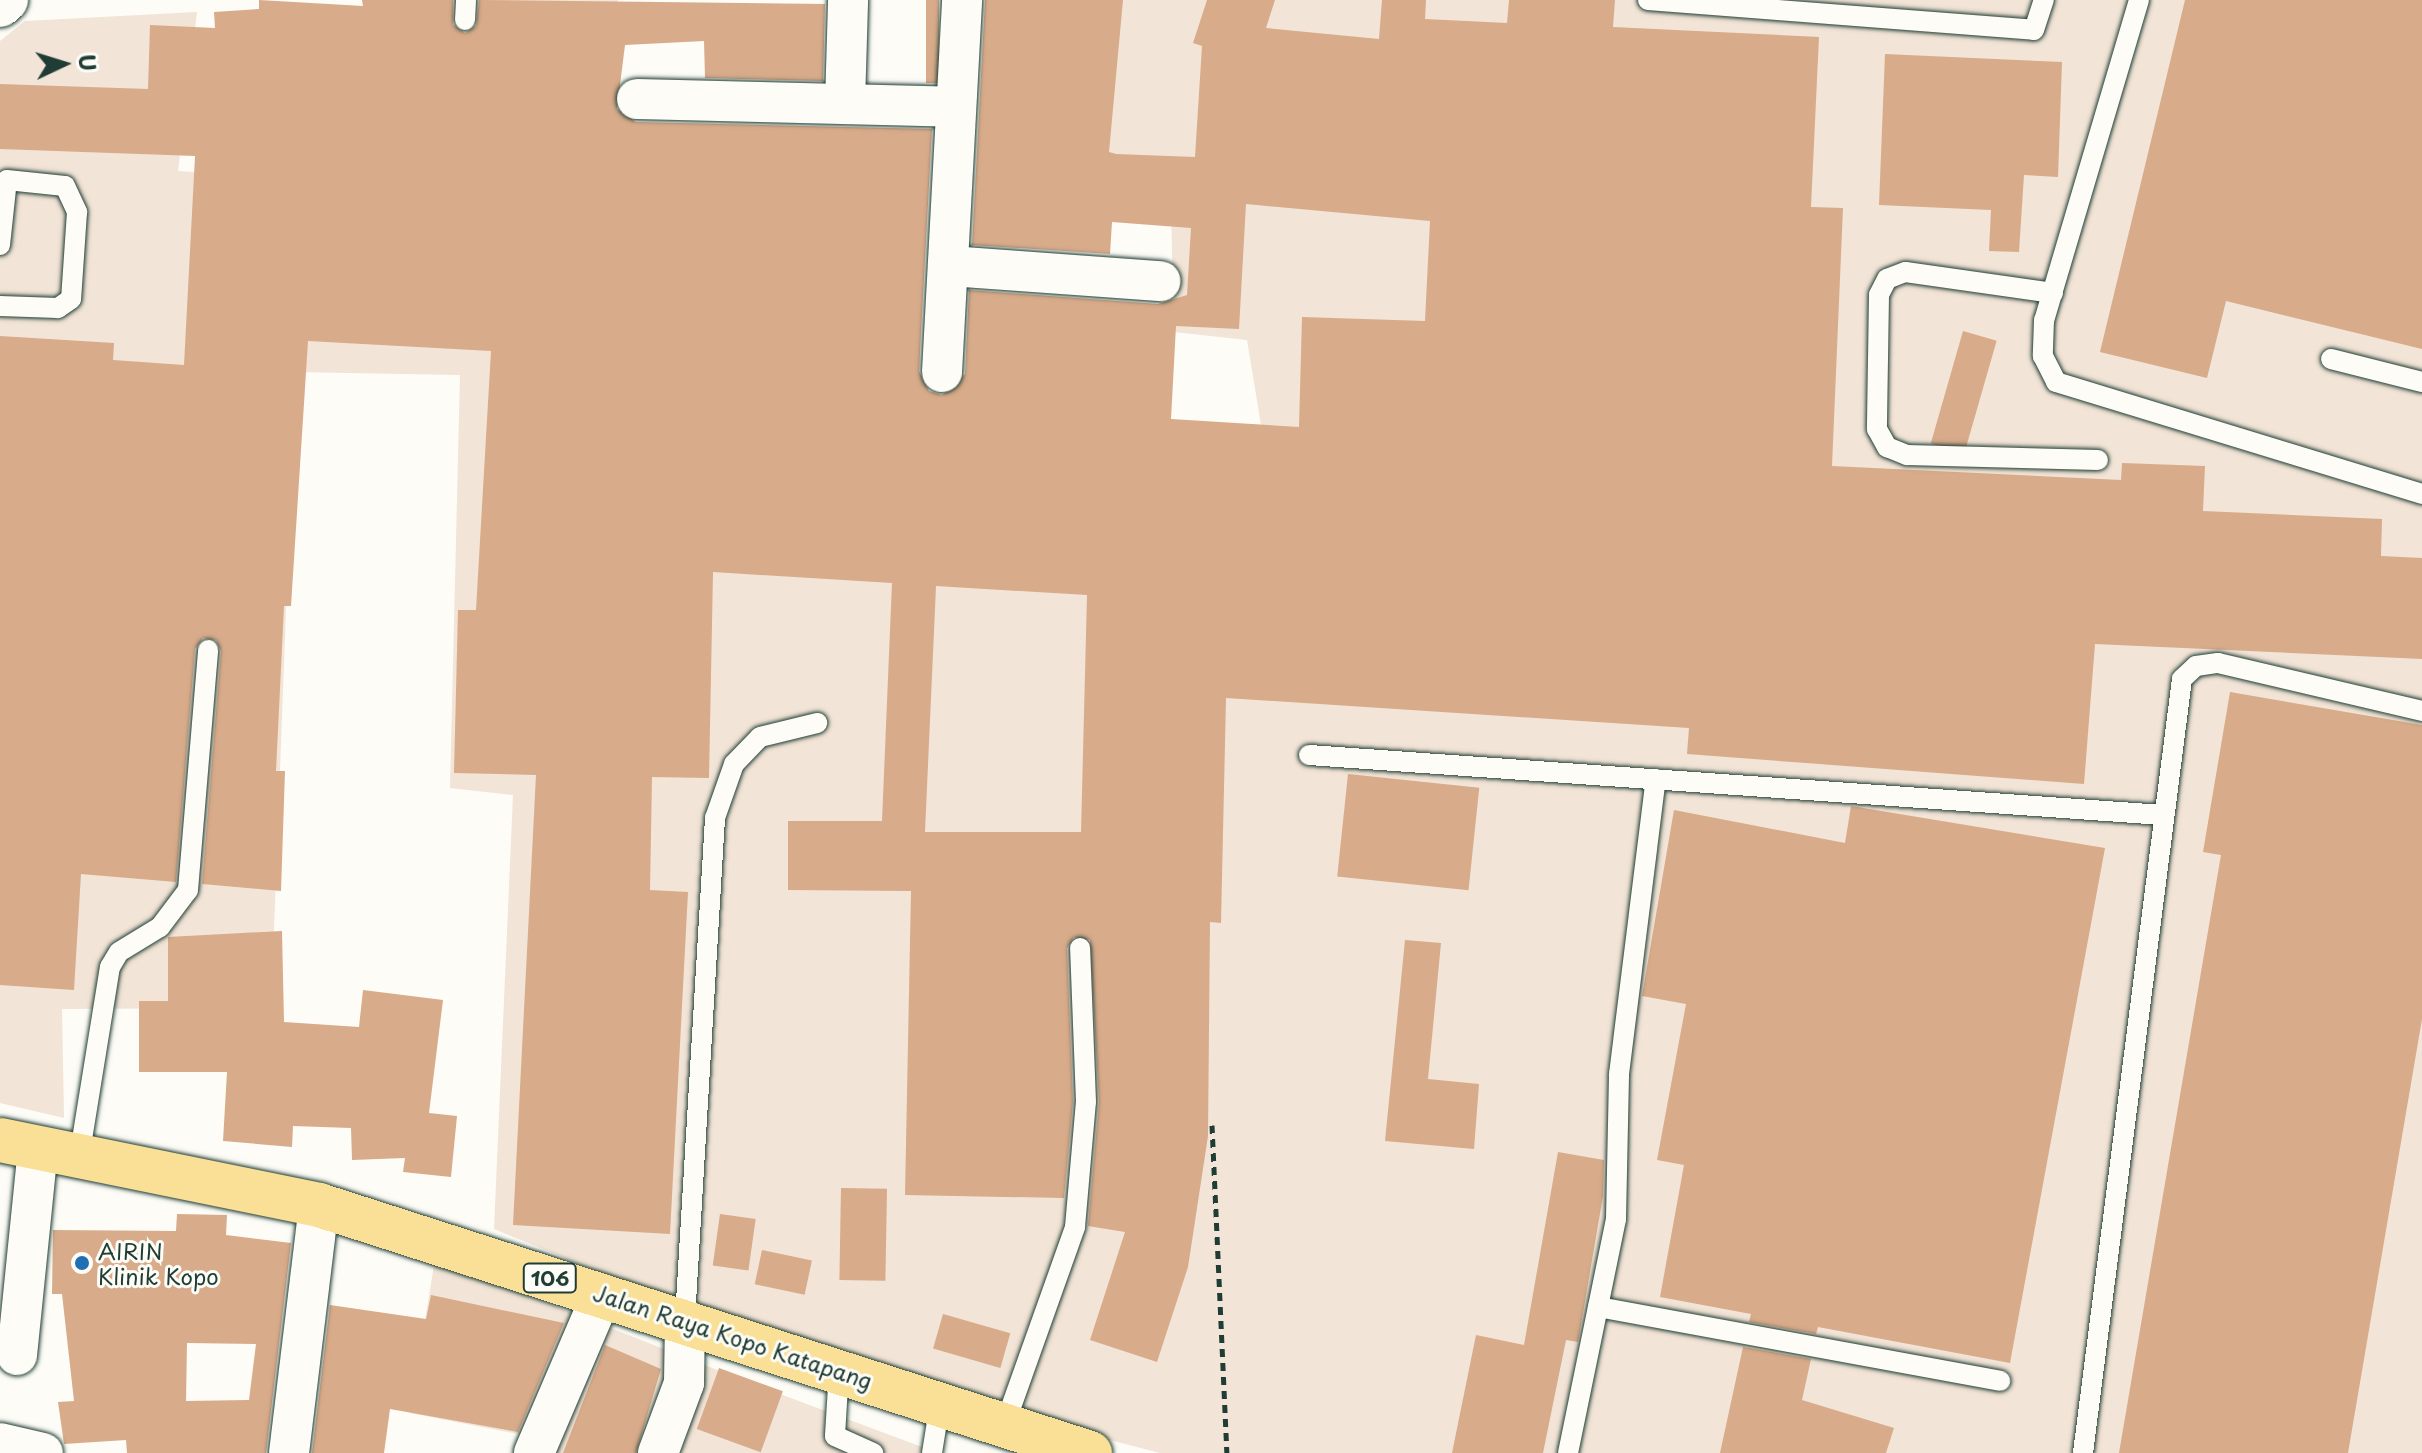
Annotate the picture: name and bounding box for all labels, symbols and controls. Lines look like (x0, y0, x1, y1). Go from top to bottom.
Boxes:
north arrow (24, 24, 104, 104)
text: U (71, 53, 105, 72)
place label: AIRIN Klinik Kopo (98, 1237, 218, 1288)
marker: AIRIN Klinik Kopo (73, 1254, 91, 1272)
road number: 106 (522, 1262, 578, 1294)
street label: Jalan Raya Kopo Katapang (592, 1279, 874, 1393)

